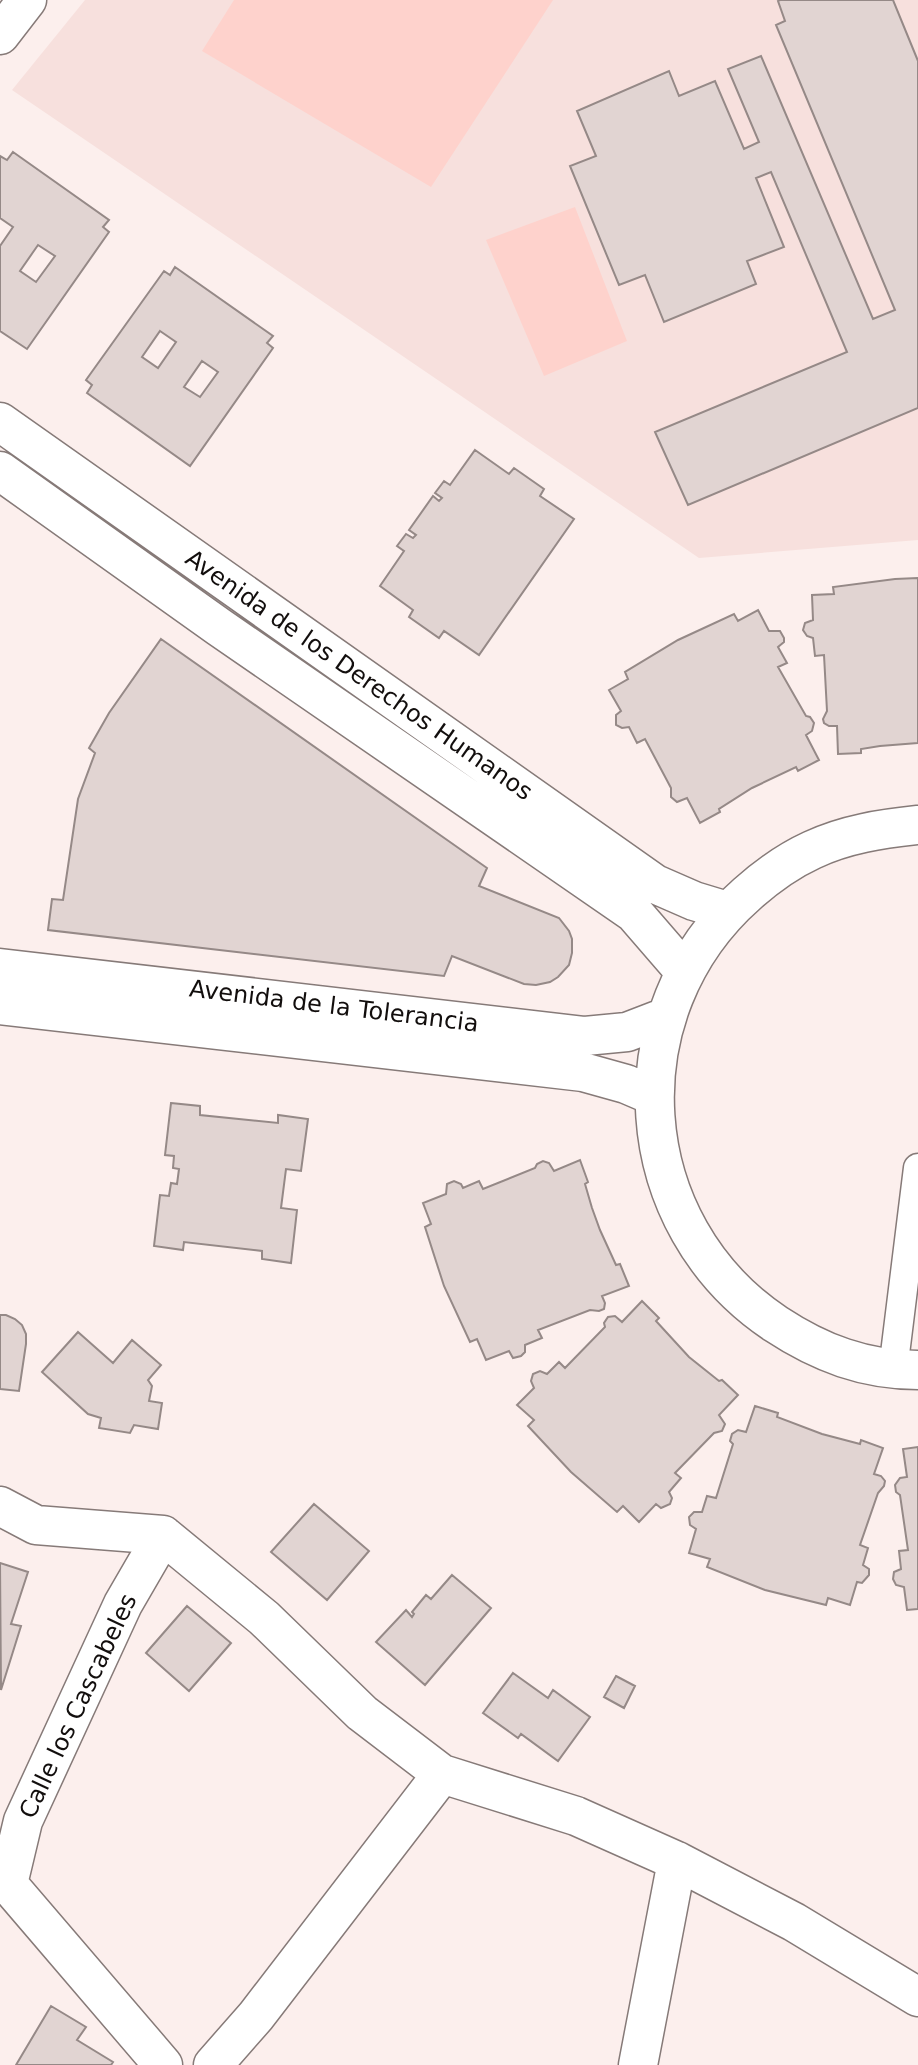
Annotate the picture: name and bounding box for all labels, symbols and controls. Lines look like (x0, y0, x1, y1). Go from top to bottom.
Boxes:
street label: Avenida de los Derechos Humanos (180, 544, 538, 806)
street label: Avenida de la Tolerancia (188, 974, 480, 1038)
street label: Calle los Cascabeles (14, 1589, 142, 1823)

